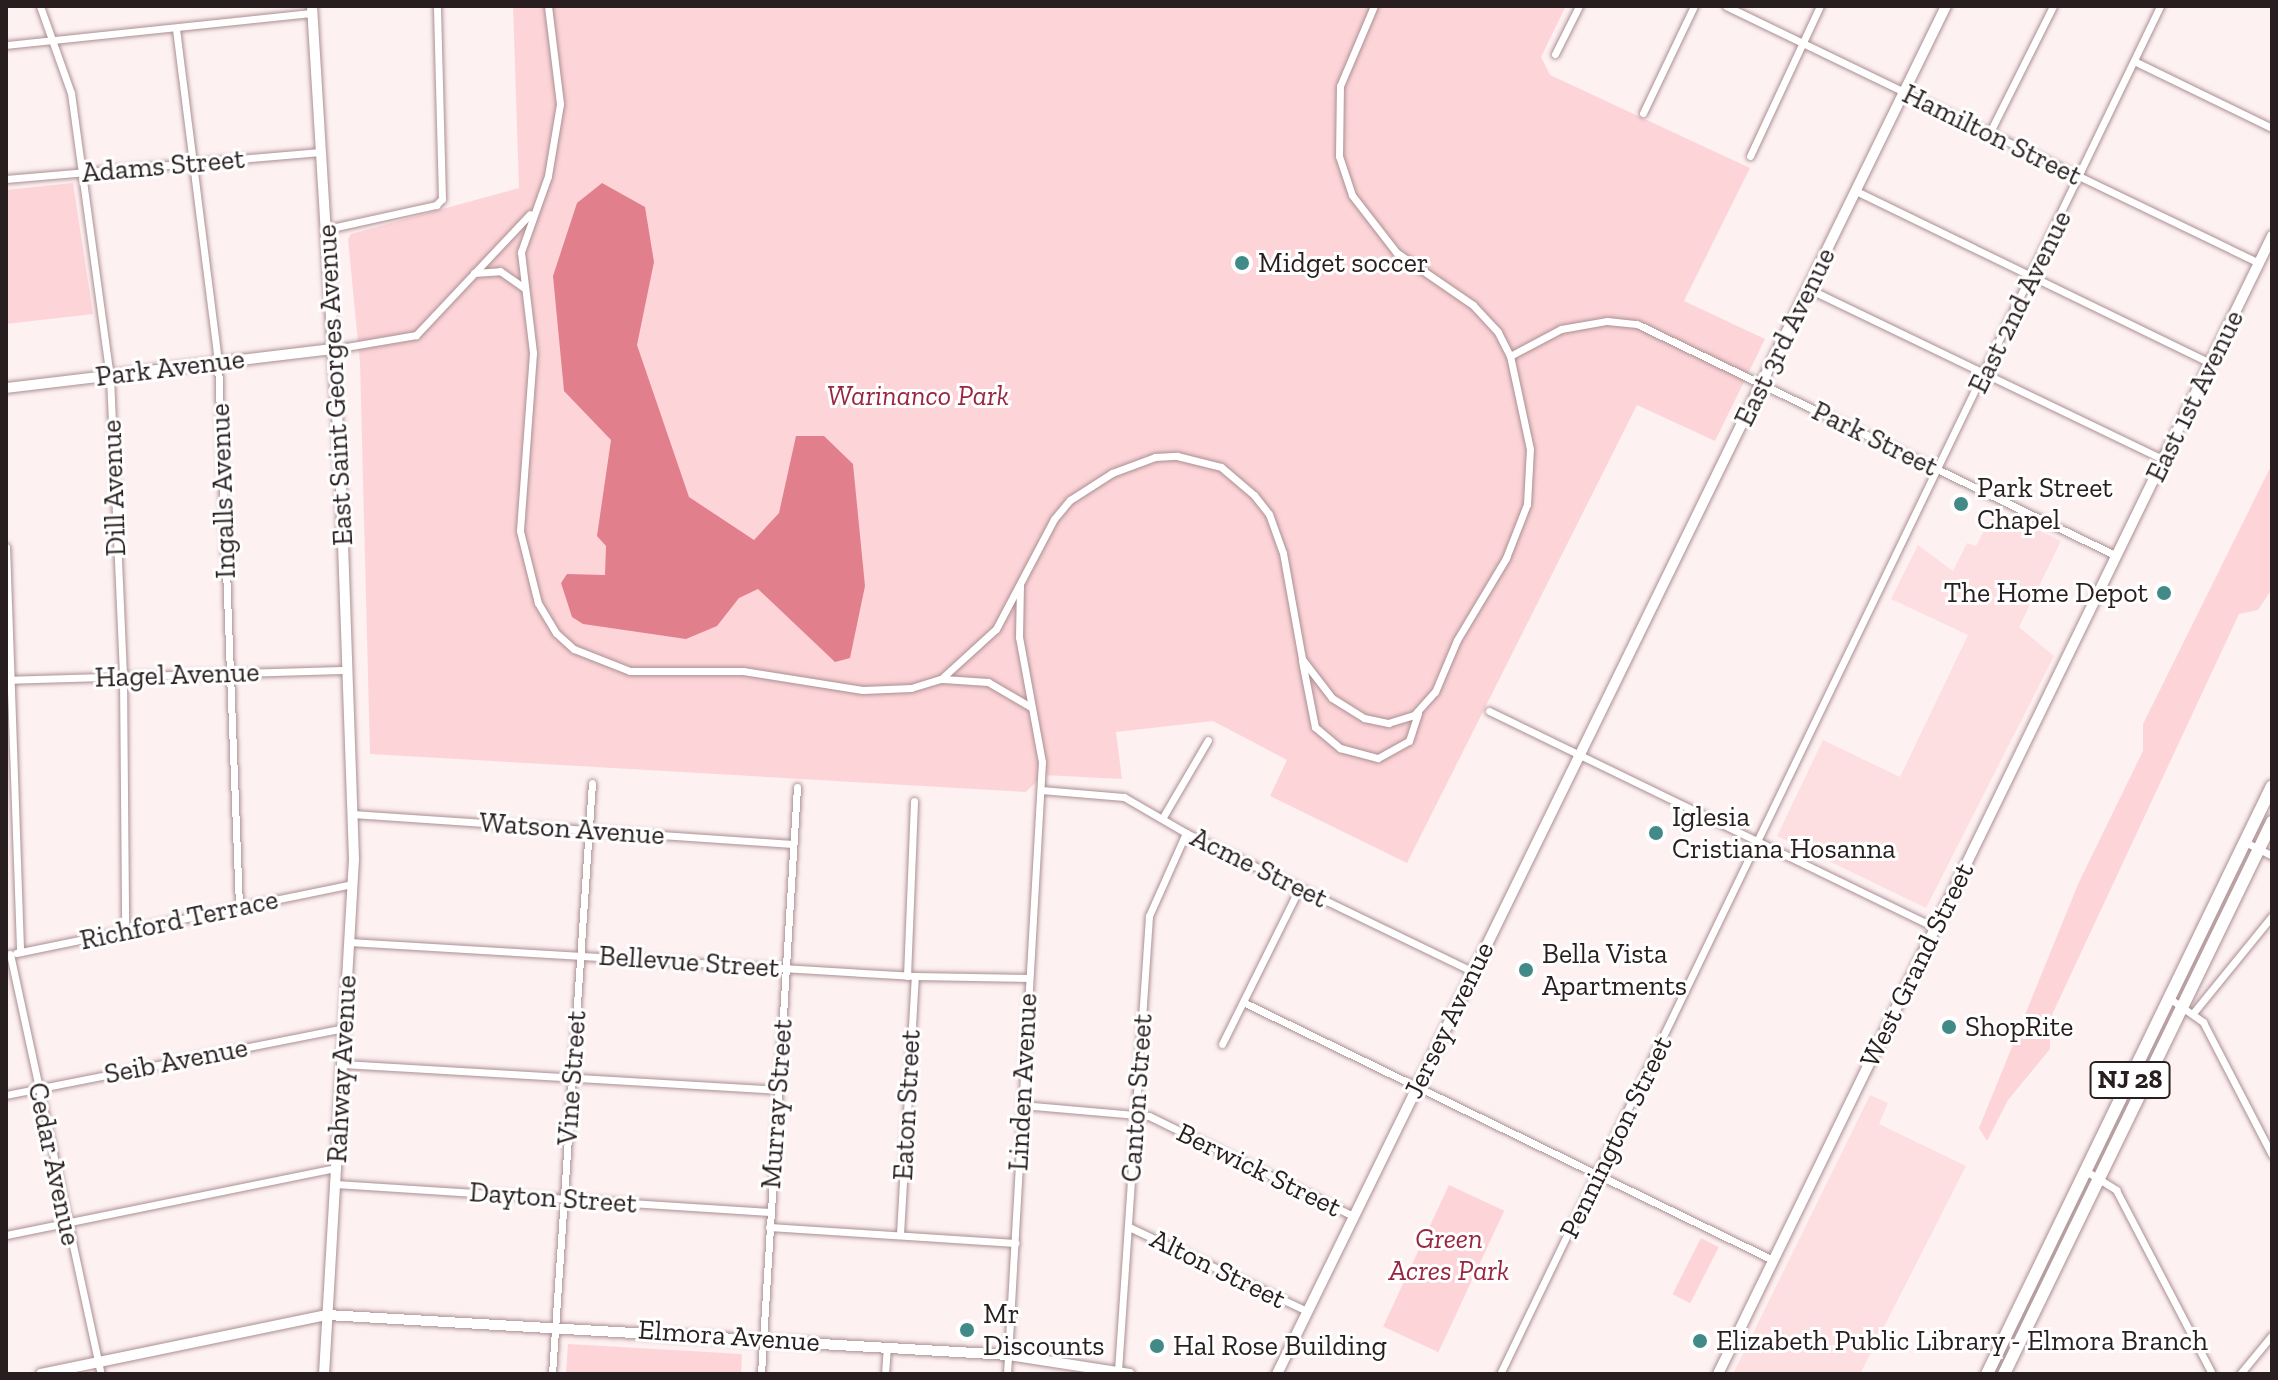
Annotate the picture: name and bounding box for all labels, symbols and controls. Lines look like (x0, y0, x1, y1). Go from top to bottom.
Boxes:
street label: Hamilton Street (1897, 77, 2087, 193)
street label: Adams Street (80, 142, 246, 190)
street label: East 2nd Avenue (1961, 205, 2079, 399)
street label: East Saint Georges Avenue (310, 223, 360, 547)
street label: East 3rd Avenue (1727, 242, 1843, 432)
place label: Midget soccer (1258, 246, 1429, 280)
marker: Midget soccer (1233, 254, 1251, 272)
street label: East 1st Avenue (2139, 304, 2251, 488)
street label: Park Avenue (93, 342, 247, 394)
park label: Warinanco Park (827, 379, 1009, 413)
street label: Park Street (1807, 394, 1943, 484)
street label: Ingalls Avenue (203, 402, 243, 580)
street label: Dill Avenue (95, 419, 133, 557)
place label: Park Street Chapel (1977, 471, 2113, 537)
marker: Park Street Chapel (1952, 495, 1970, 513)
place label: The Home Depot (1944, 576, 2148, 610)
marker: The Home Depot (2155, 584, 2173, 602)
street label: Hagel Avenue (94, 655, 260, 695)
place label: Iglesia Cristiana Hosanna (1672, 800, 1896, 866)
street label: Watson Avenue (478, 806, 666, 852)
street label: Acme Street (1185, 820, 1333, 916)
marker: Iglesia Cristiana Hosanna (1647, 824, 1665, 842)
street label: West Grand Street (1853, 857, 1981, 1073)
street label: Richford Terrace (77, 883, 281, 957)
street label: Jersey Avenue (1396, 936, 1502, 1104)
place label: Bella Vista Apartments (1542, 937, 1687, 1003)
street label: Bellevue Street (598, 939, 780, 985)
marker: Bella Vista Apartments (1517, 961, 1535, 979)
street label: Rahway Avenue (320, 973, 364, 1165)
street label: Linden Avenue (1002, 992, 1044, 1172)
street label: Vine Street (551, 1010, 593, 1146)
place label: ShopRite (1965, 1010, 2073, 1044)
street label: Canton Street (1114, 1013, 1160, 1183)
street label: Murray Street (754, 1018, 800, 1190)
marker: ShopRite (1940, 1018, 1958, 1036)
street label: Eaton Street (886, 1029, 928, 1181)
street label: Pennington Street (1552, 1030, 1680, 1244)
street label: Seib Avenue (101, 1031, 251, 1091)
road number: NJ 28 (2088, 1058, 2172, 1102)
street label: Cedar Avenue (20, 1079, 88, 1249)
street label: Berwick Street (1171, 1116, 1347, 1224)
street label: Dayton Street (468, 1175, 638, 1221)
street label: Alton Street (1145, 1222, 1291, 1316)
park label: Green Acres Park (1389, 1222, 1509, 1288)
place label: Mr Discounts (983, 1297, 1105, 1363)
street label: Elmora Avenue (637, 1313, 821, 1359)
marker: Mr Discounts (958, 1321, 976, 1339)
place label: Elizabeth Public Library - Elmora Branch (1716, 1324, 2209, 1358)
place label: Hal Rose Building (1173, 1329, 1387, 1363)
marker: Elizabeth Public Library - Elmora Branch (1691, 1332, 1709, 1350)
marker: Hal Rose Building (1148, 1337, 1166, 1355)

